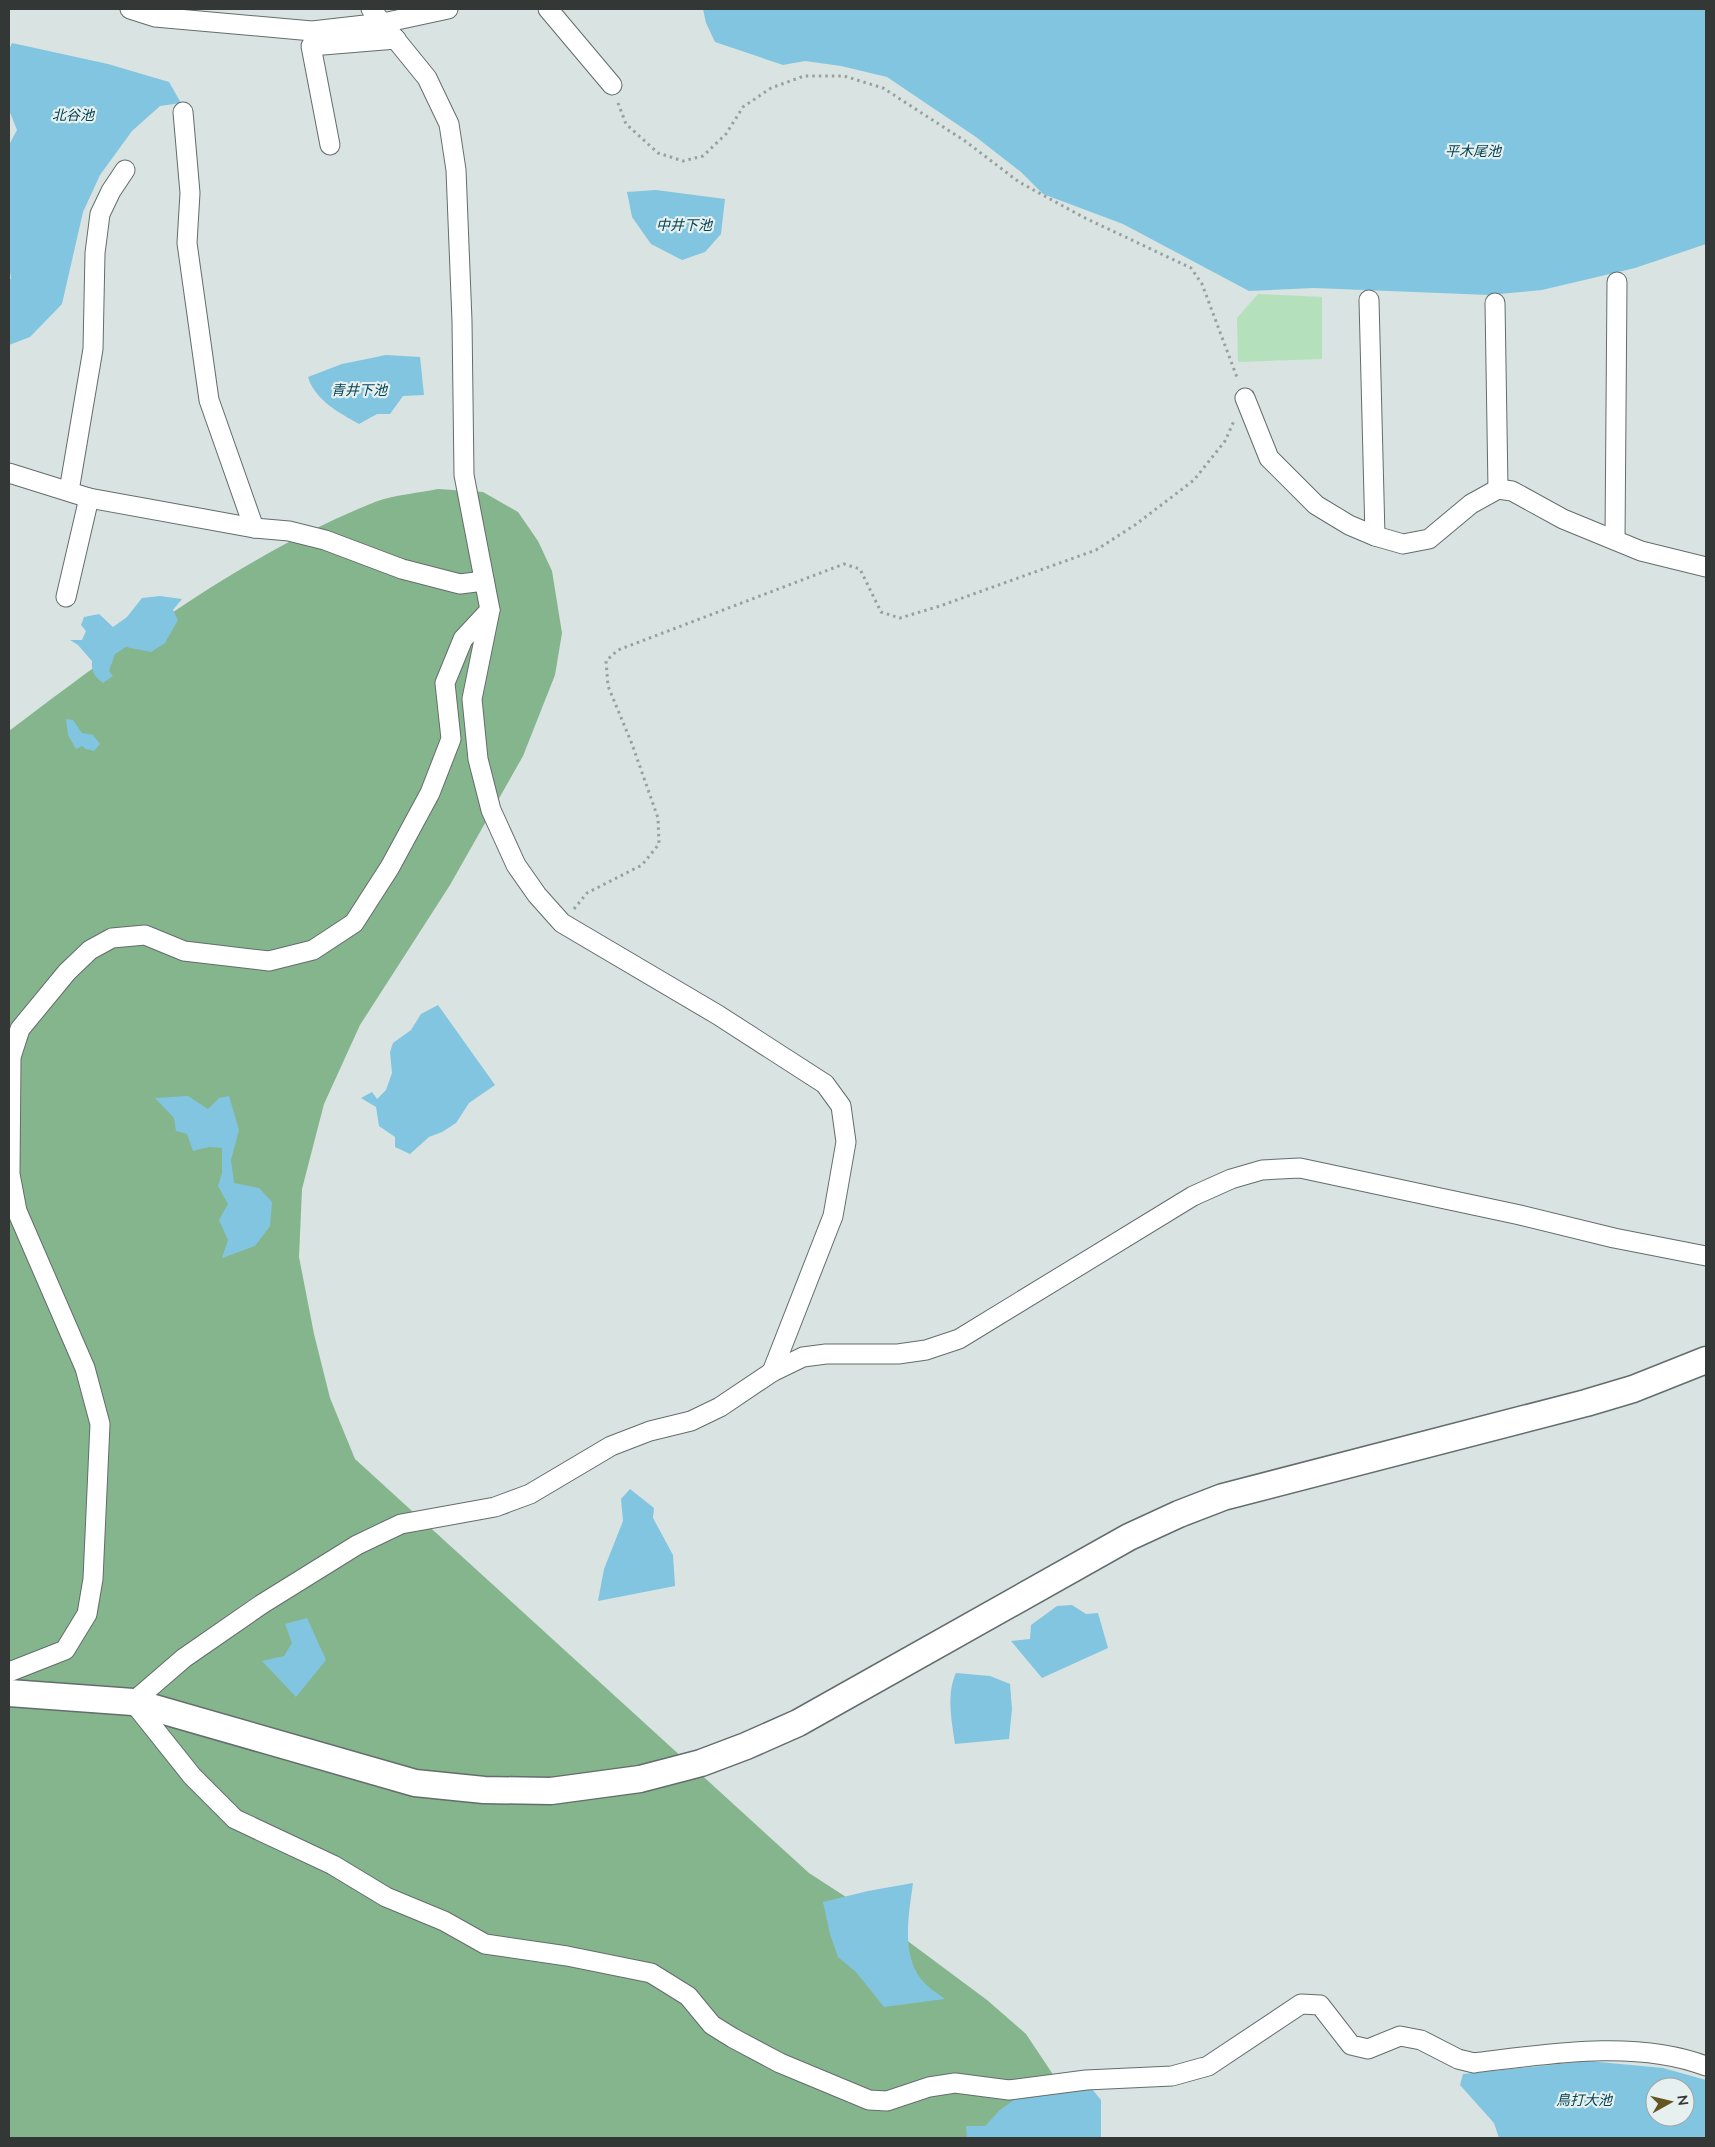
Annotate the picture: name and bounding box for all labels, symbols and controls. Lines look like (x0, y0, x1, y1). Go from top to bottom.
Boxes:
water label: 北谷池 (52, 106, 96, 125)
water label: 平木尾池 (1445, 142, 1503, 161)
water label: 中井下池 (656, 216, 714, 235)
water label: 青井下池 (331, 381, 389, 400)
north arrow (1645, 2077, 1695, 2127)
water label: 鳥打大池 (1556, 2091, 1614, 2110)
text: N (1672, 2094, 1693, 2107)

